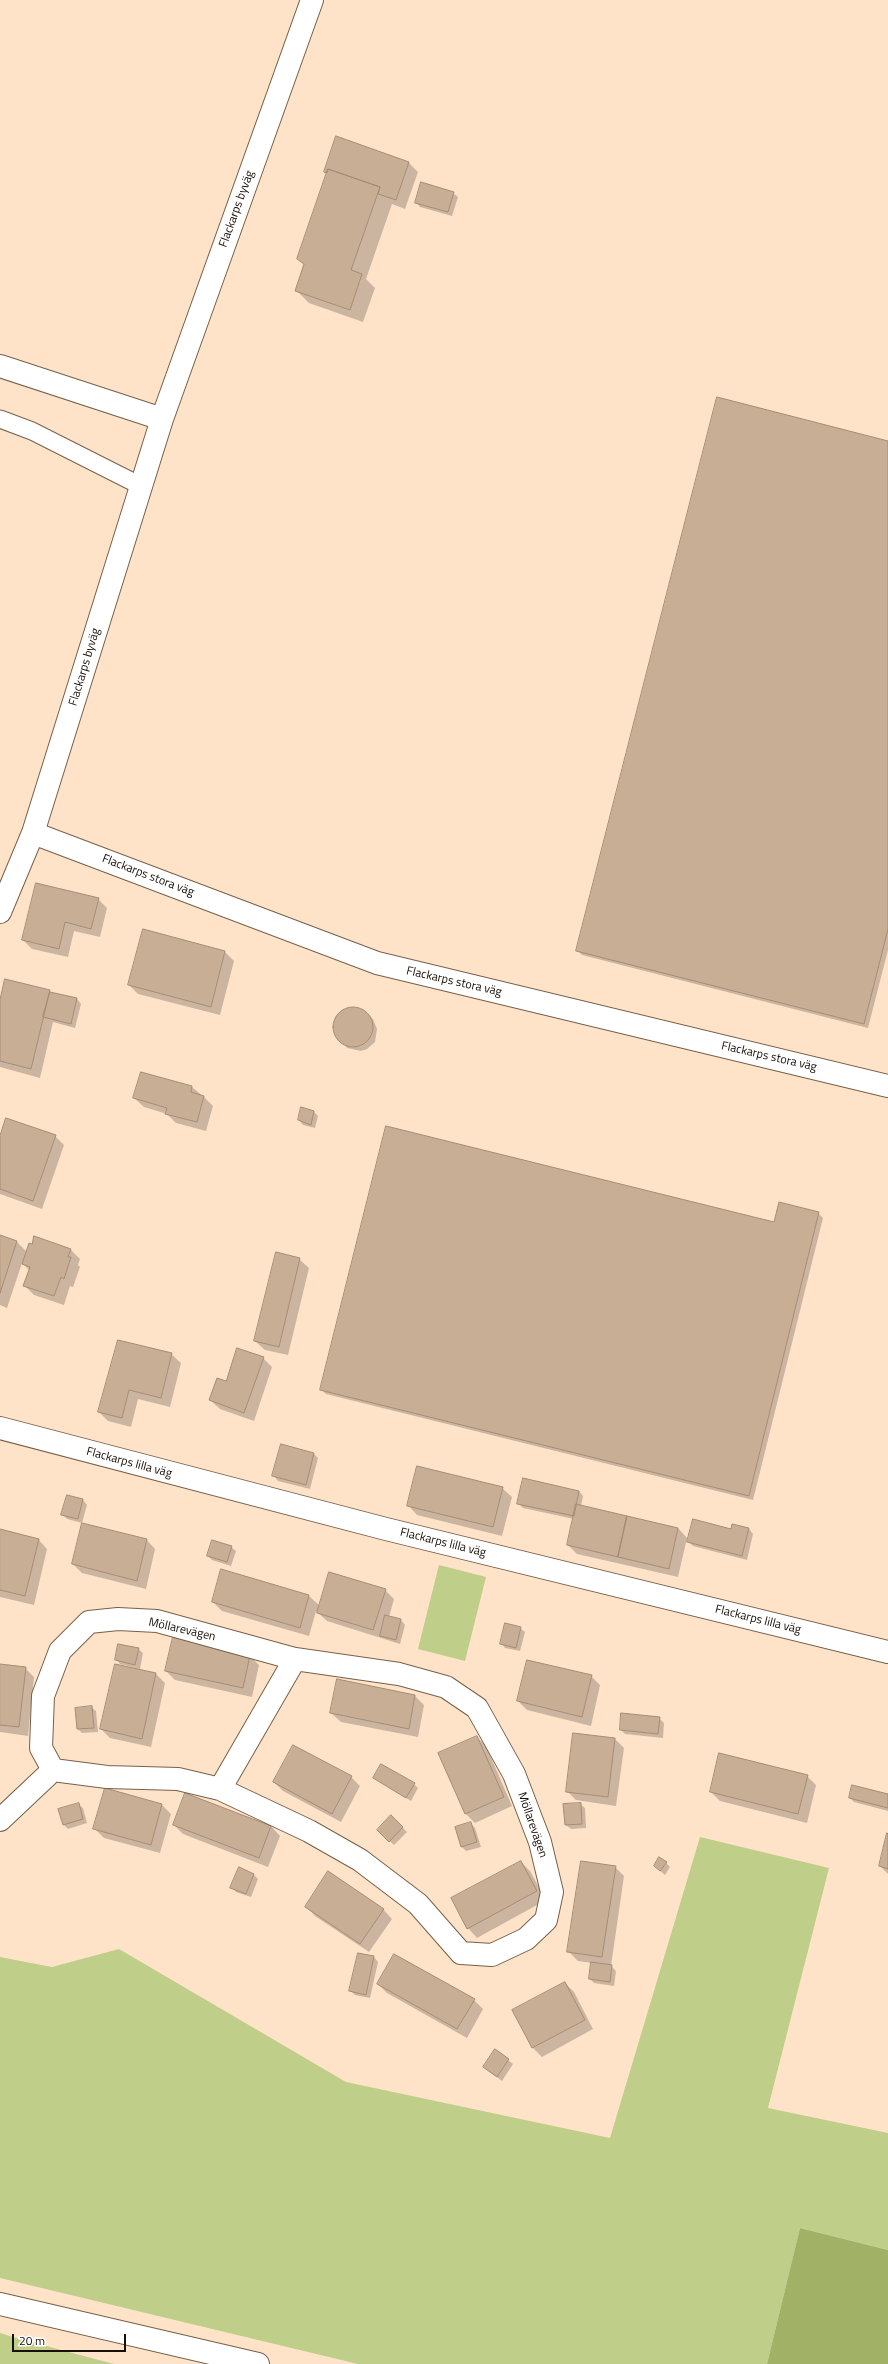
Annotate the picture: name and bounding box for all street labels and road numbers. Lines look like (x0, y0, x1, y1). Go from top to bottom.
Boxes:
street label: Flackarps byväg (216, 169, 258, 249)
street label: Flackarps byväg (66, 626, 104, 708)
street label: Flackarps stora väg (100, 852, 196, 900)
street label: Flackarps stora väg (405, 964, 503, 1000)
street label: Flackarps stora väg (720, 1039, 818, 1075)
street label: Flackarps lilla väg (85, 1445, 173, 1481)
street label: Flackarps lilla väg (398, 1525, 488, 1561)
street label: Flackarps lilla väg (713, 1602, 803, 1638)
street label: Möllarevägen (147, 1615, 217, 1645)
street label: Möllarevägen (514, 1790, 550, 1860)

